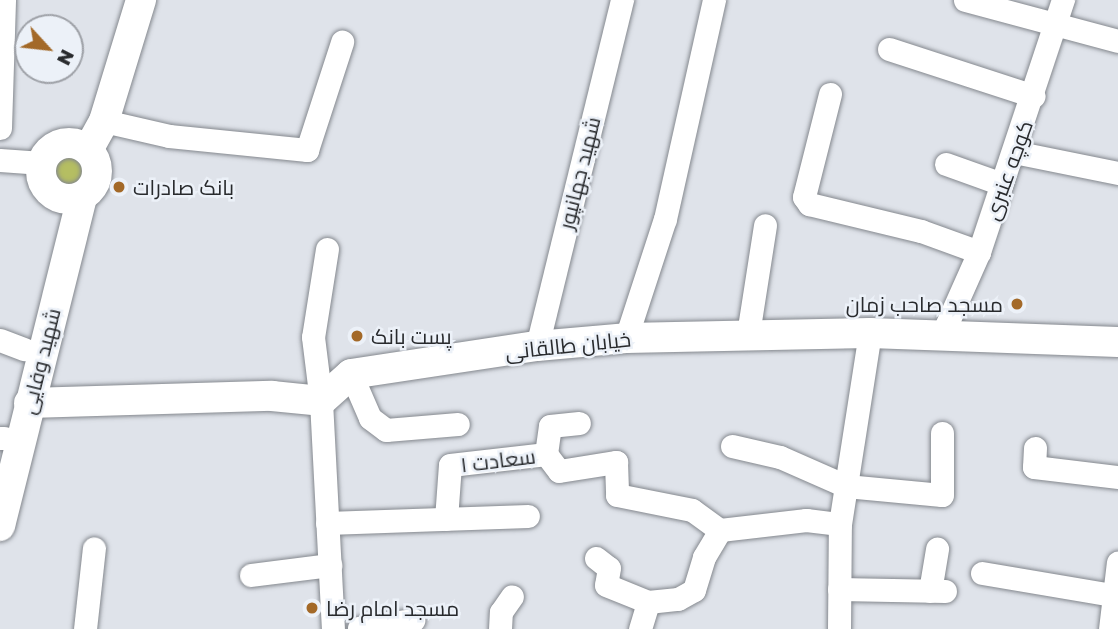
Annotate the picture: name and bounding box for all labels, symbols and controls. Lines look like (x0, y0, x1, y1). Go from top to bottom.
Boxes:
north arrow (14, 14, 84, 84)
text: N (53, 46, 80, 70)
street label: شهید جهانپور (553, 114, 605, 232)
street label: کوچه عنبری (978, 117, 1038, 223)
place label: بانک صادرات (133, 174, 234, 200)
marker: بانک صادرات (111, 179, 127, 195)
place label: مسجد صاحب زمان (846, 291, 1003, 317)
marker: مسجد صاحب زمان (1009, 296, 1025, 312)
street label: شهید وفایی (15, 305, 65, 417)
place label: پست بانک (371, 323, 452, 349)
street label: خیابان طالقانی (504, 326, 632, 364)
marker: پست بانک (349, 328, 365, 344)
street label: سعادت ۱ (459, 443, 537, 477)
place label: مسجد امام رضا (326, 595, 459, 621)
marker: مسجد امام رضا (304, 600, 320, 616)

